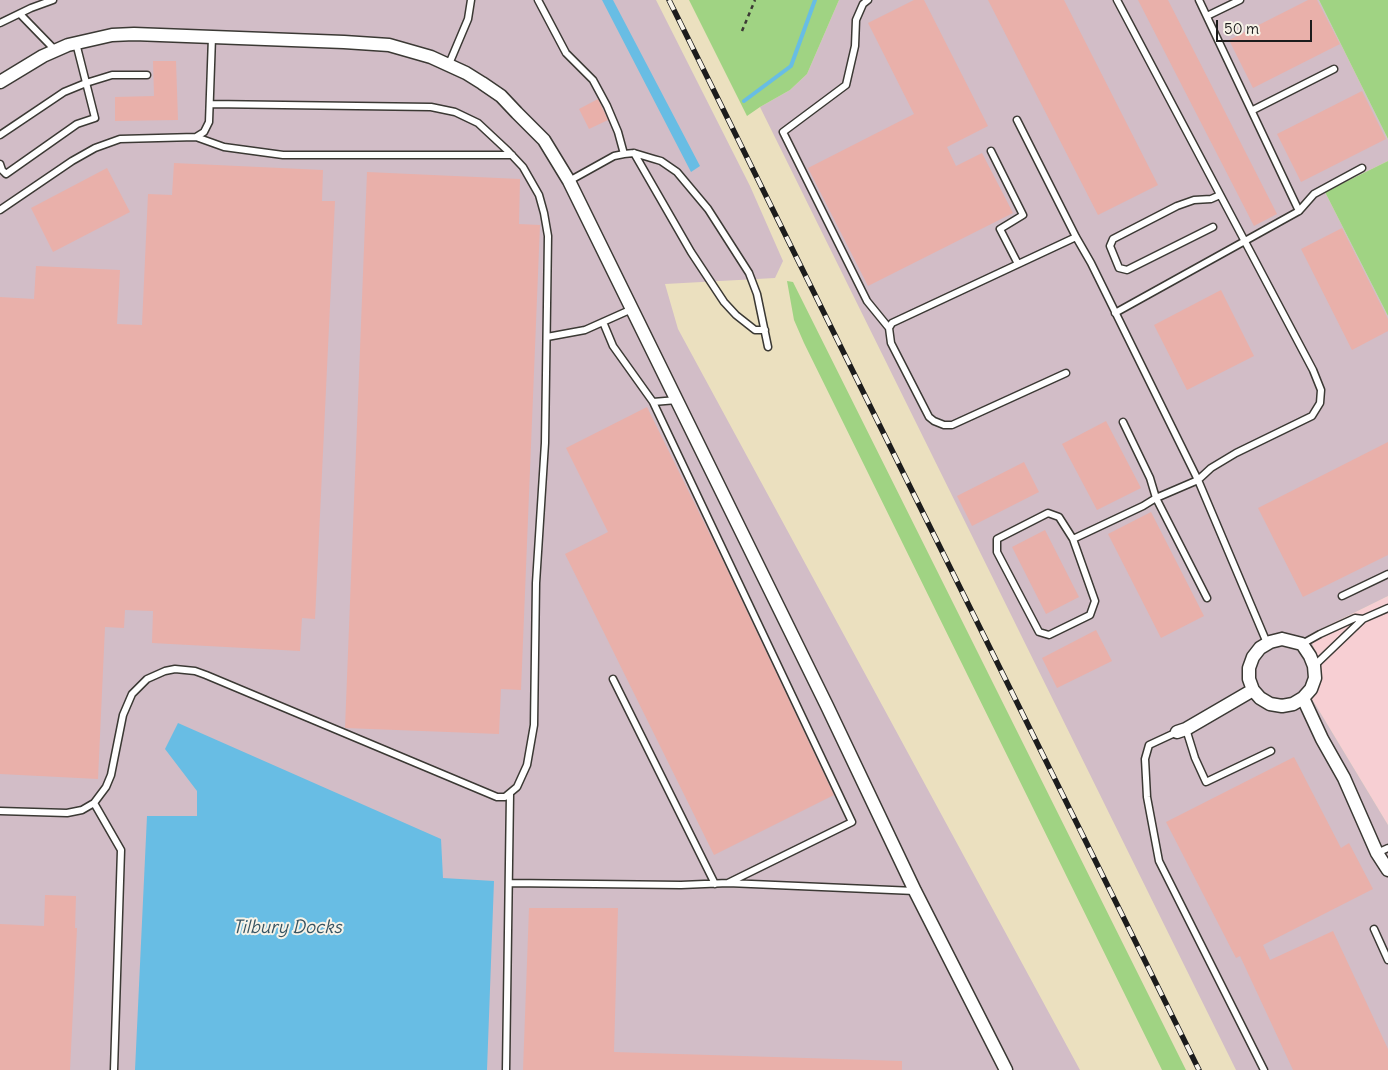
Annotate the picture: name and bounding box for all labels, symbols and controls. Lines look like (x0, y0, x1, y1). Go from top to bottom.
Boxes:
scale bar (1218, 10, 1314, 42)
text: 50 m (1224, 19, 1259, 38)
water label: Tilbury Docks (232, 917, 342, 939)

